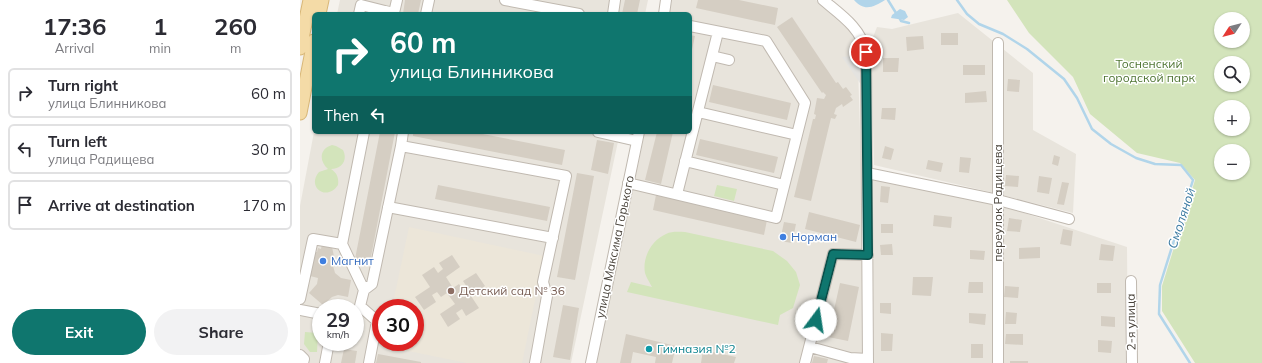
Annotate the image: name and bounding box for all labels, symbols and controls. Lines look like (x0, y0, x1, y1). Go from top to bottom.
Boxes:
text: 17:36 (43, 11, 106, 41)
text: 1 (153, 11, 167, 41)
text: 260 (214, 11, 257, 41)
north arrow (1214, 12, 1250, 48)
map controls (1214, 12, 1250, 180)
text: 60 m (390, 25, 456, 60)
icon: right (324, 28, 376, 80)
pin (849, 35, 883, 69)
text: Arrival (55, 40, 94, 56)
text: min (149, 40, 171, 56)
text: m (230, 40, 241, 56)
icon: arrive (855, 41, 877, 63)
park label: Тосненский городской парк (1103, 56, 1195, 85)
button: search (1214, 56, 1250, 92)
text: улица Блинникова (390, 60, 554, 83)
text: Turn right (48, 76, 118, 95)
icon: right (14, 82, 36, 104)
text: 60 m (251, 84, 286, 103)
text: улица Блинникова (48, 95, 166, 111)
button: + (1214, 100, 1250, 136)
icon: left (367, 104, 389, 126)
text: Then (324, 106, 359, 125)
text: Turn left (48, 132, 107, 151)
icon: left (14, 138, 36, 160)
text: 30 m (251, 140, 286, 159)
street label: переулок Радищева (990, 144, 1005, 262)
button: − (1214, 144, 1250, 180)
text: улица Радищева (48, 151, 155, 167)
street label: улица Максима Горького (592, 174, 637, 320)
water label: Смоляной (1164, 185, 1198, 250)
icon: arrive (14, 194, 36, 216)
text: Arrive at destination (48, 196, 195, 215)
text: 170 m (242, 196, 286, 215)
place label: Норман (791, 229, 837, 244)
marker: Норман (778, 232, 788, 242)
place label: Магнит (331, 253, 374, 268)
marker: Магнит (318, 256, 328, 266)
place label: Детский сад № 36 (459, 283, 565, 298)
marker: Детский сад № 36 (446, 286, 456, 296)
street label: 2-я улица (1123, 293, 1138, 351)
speed limit sign: 30 (372, 299, 424, 351)
position arrow (795, 299, 837, 341)
text: 29 (326, 307, 350, 332)
button: Exit (12, 309, 146, 355)
button: Share (154, 309, 288, 355)
text: km/h (327, 328, 349, 341)
place label: Гимназия №2 (657, 341, 736, 356)
marker: Гимназия №2 (644, 344, 654, 354)

